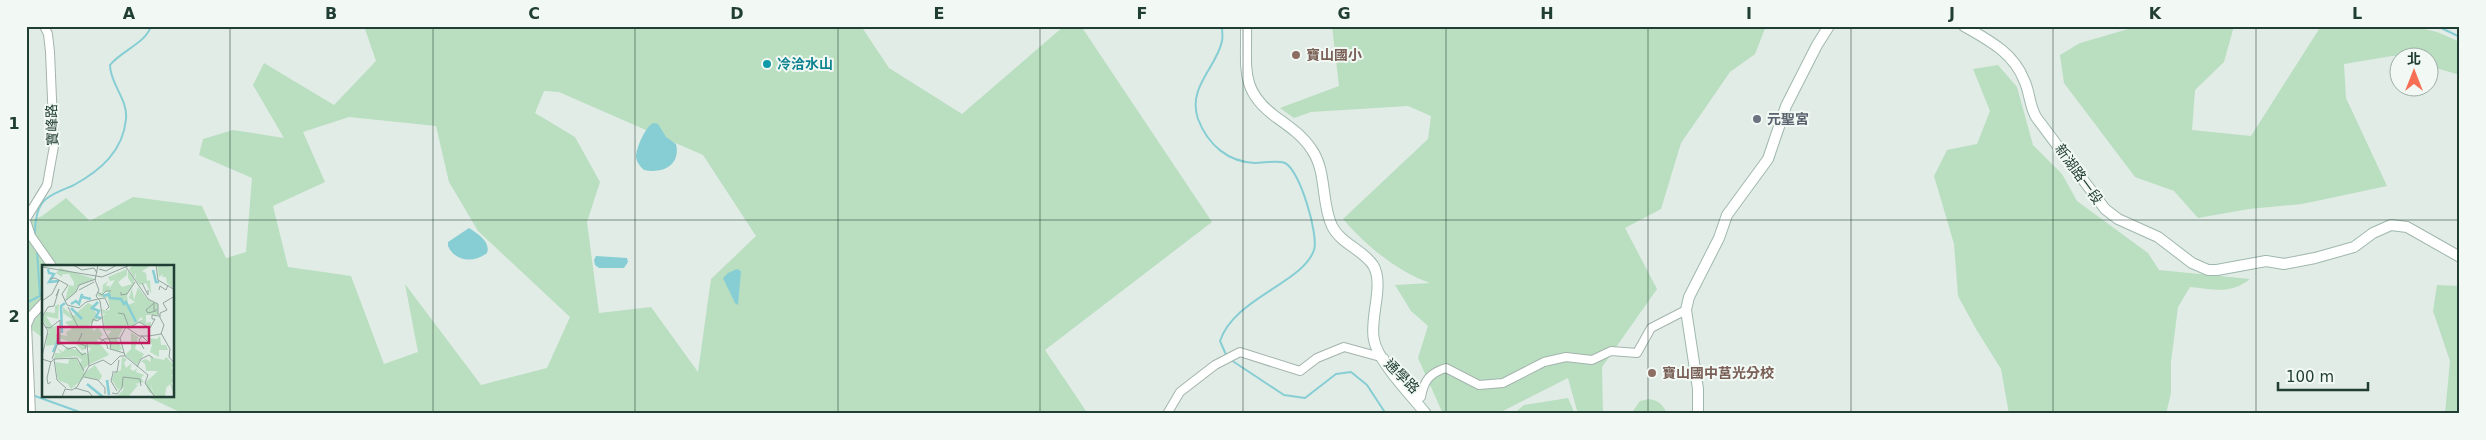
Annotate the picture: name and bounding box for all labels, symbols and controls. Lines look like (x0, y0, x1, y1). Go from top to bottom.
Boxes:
text: A (123, 4, 136, 23)
text: B (325, 4, 337, 23)
text: C (528, 4, 540, 23)
text: D (730, 4, 744, 23)
text: E (934, 4, 944, 23)
text: F (1137, 4, 1147, 23)
text: G (1337, 4, 1351, 23)
text: H (1540, 4, 1554, 23)
text: I (1746, 4, 1752, 23)
text: J (1948, 4, 1955, 23)
text: K (2149, 4, 2162, 23)
text: L (2352, 4, 2362, 23)
place label: 寶山國小 (1306, 47, 1362, 63)
north arrow (2388, 48, 2438, 98)
marker: 寶山國小 (1290, 49, 1302, 61)
text: 北 (2407, 51, 2421, 67)
place label: 冷洽水山 (777, 56, 833, 72)
marker: 冷洽水山 (761, 58, 773, 70)
street label: 寶峰路 (43, 104, 61, 146)
place label: 元聖宮 (1767, 111, 1809, 127)
marker: 元聖宮 (1751, 113, 1763, 125)
text: 1 (8, 114, 20, 133)
street label: 新湖路一段 (2052, 141, 2106, 207)
inset map (42, 265, 175, 398)
text: 2 (8, 307, 20, 326)
street label: 通學路 (1381, 355, 1423, 397)
scale bar (2278, 360, 2368, 392)
place label: 寶山國中莒光分校 (1662, 365, 1774, 381)
marker: 寶山國中莒光分校 (1646, 367, 1658, 379)
text: 100 m (2286, 368, 2334, 386)

